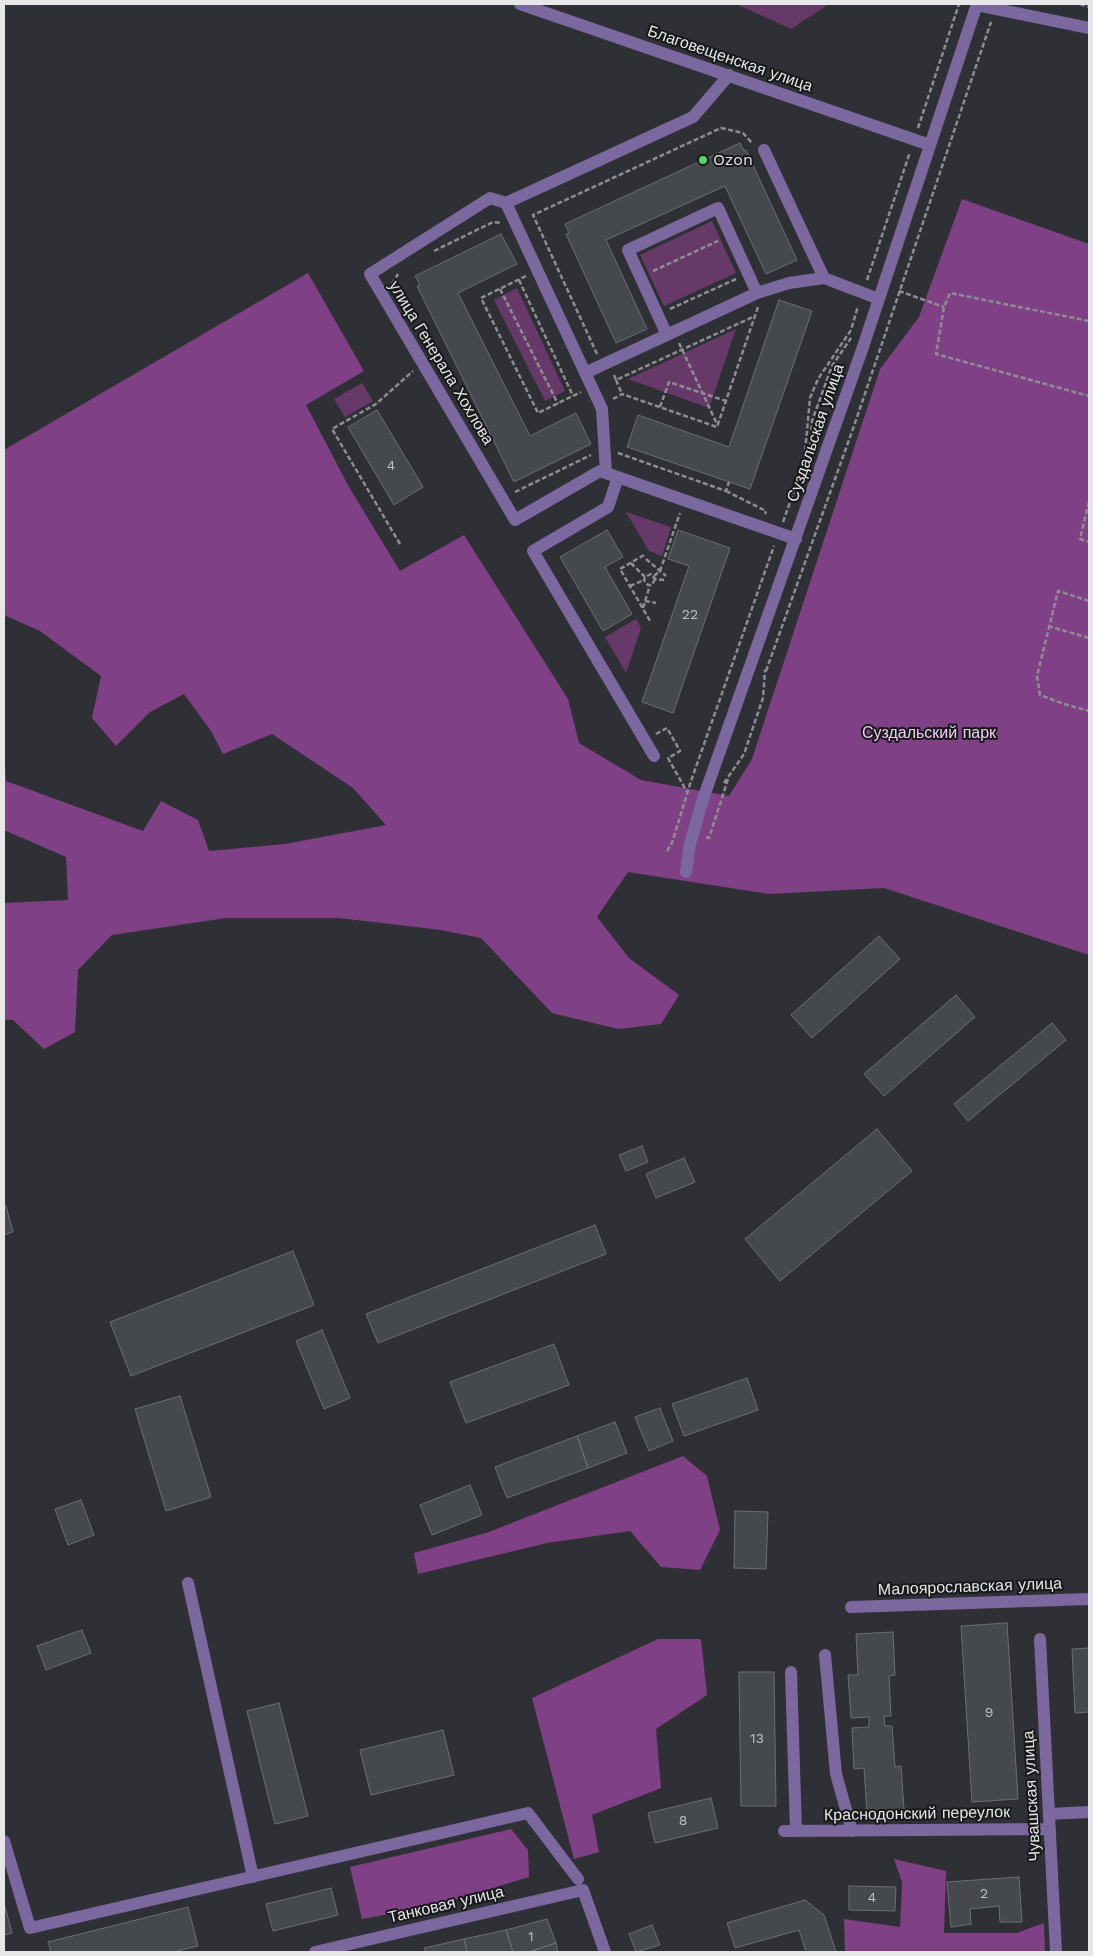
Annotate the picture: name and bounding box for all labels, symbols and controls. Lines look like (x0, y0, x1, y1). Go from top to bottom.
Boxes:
street label: Благовещенская улица (645, 22, 815, 96)
place label: Ozon (713, 150, 753, 170)
marker: Ozon (697, 154, 709, 166)
street label: улица Генерала Хохлова (384, 277, 498, 449)
street label: Суздальская улица (783, 361, 849, 505)
house number: 4 (387, 458, 395, 474)
house number: 22 (682, 607, 698, 623)
park label: Суздальский парк (862, 723, 996, 743)
street label: Малоярославская улица (878, 1574, 1062, 1600)
house number: 9 (985, 1705, 993, 1721)
street label: Чувашская улица (1019, 1730, 1045, 1862)
house number: 13 (750, 1731, 764, 1747)
street label: Краснодонский переулок (824, 1803, 1010, 1825)
house number: 8 (679, 1813, 687, 1829)
street label: Танковая улица (386, 1882, 506, 1928)
house number: 2 (980, 1886, 988, 1902)
house number: 4 (868, 1890, 876, 1906)
house number: 1 (528, 1929, 534, 1945)

